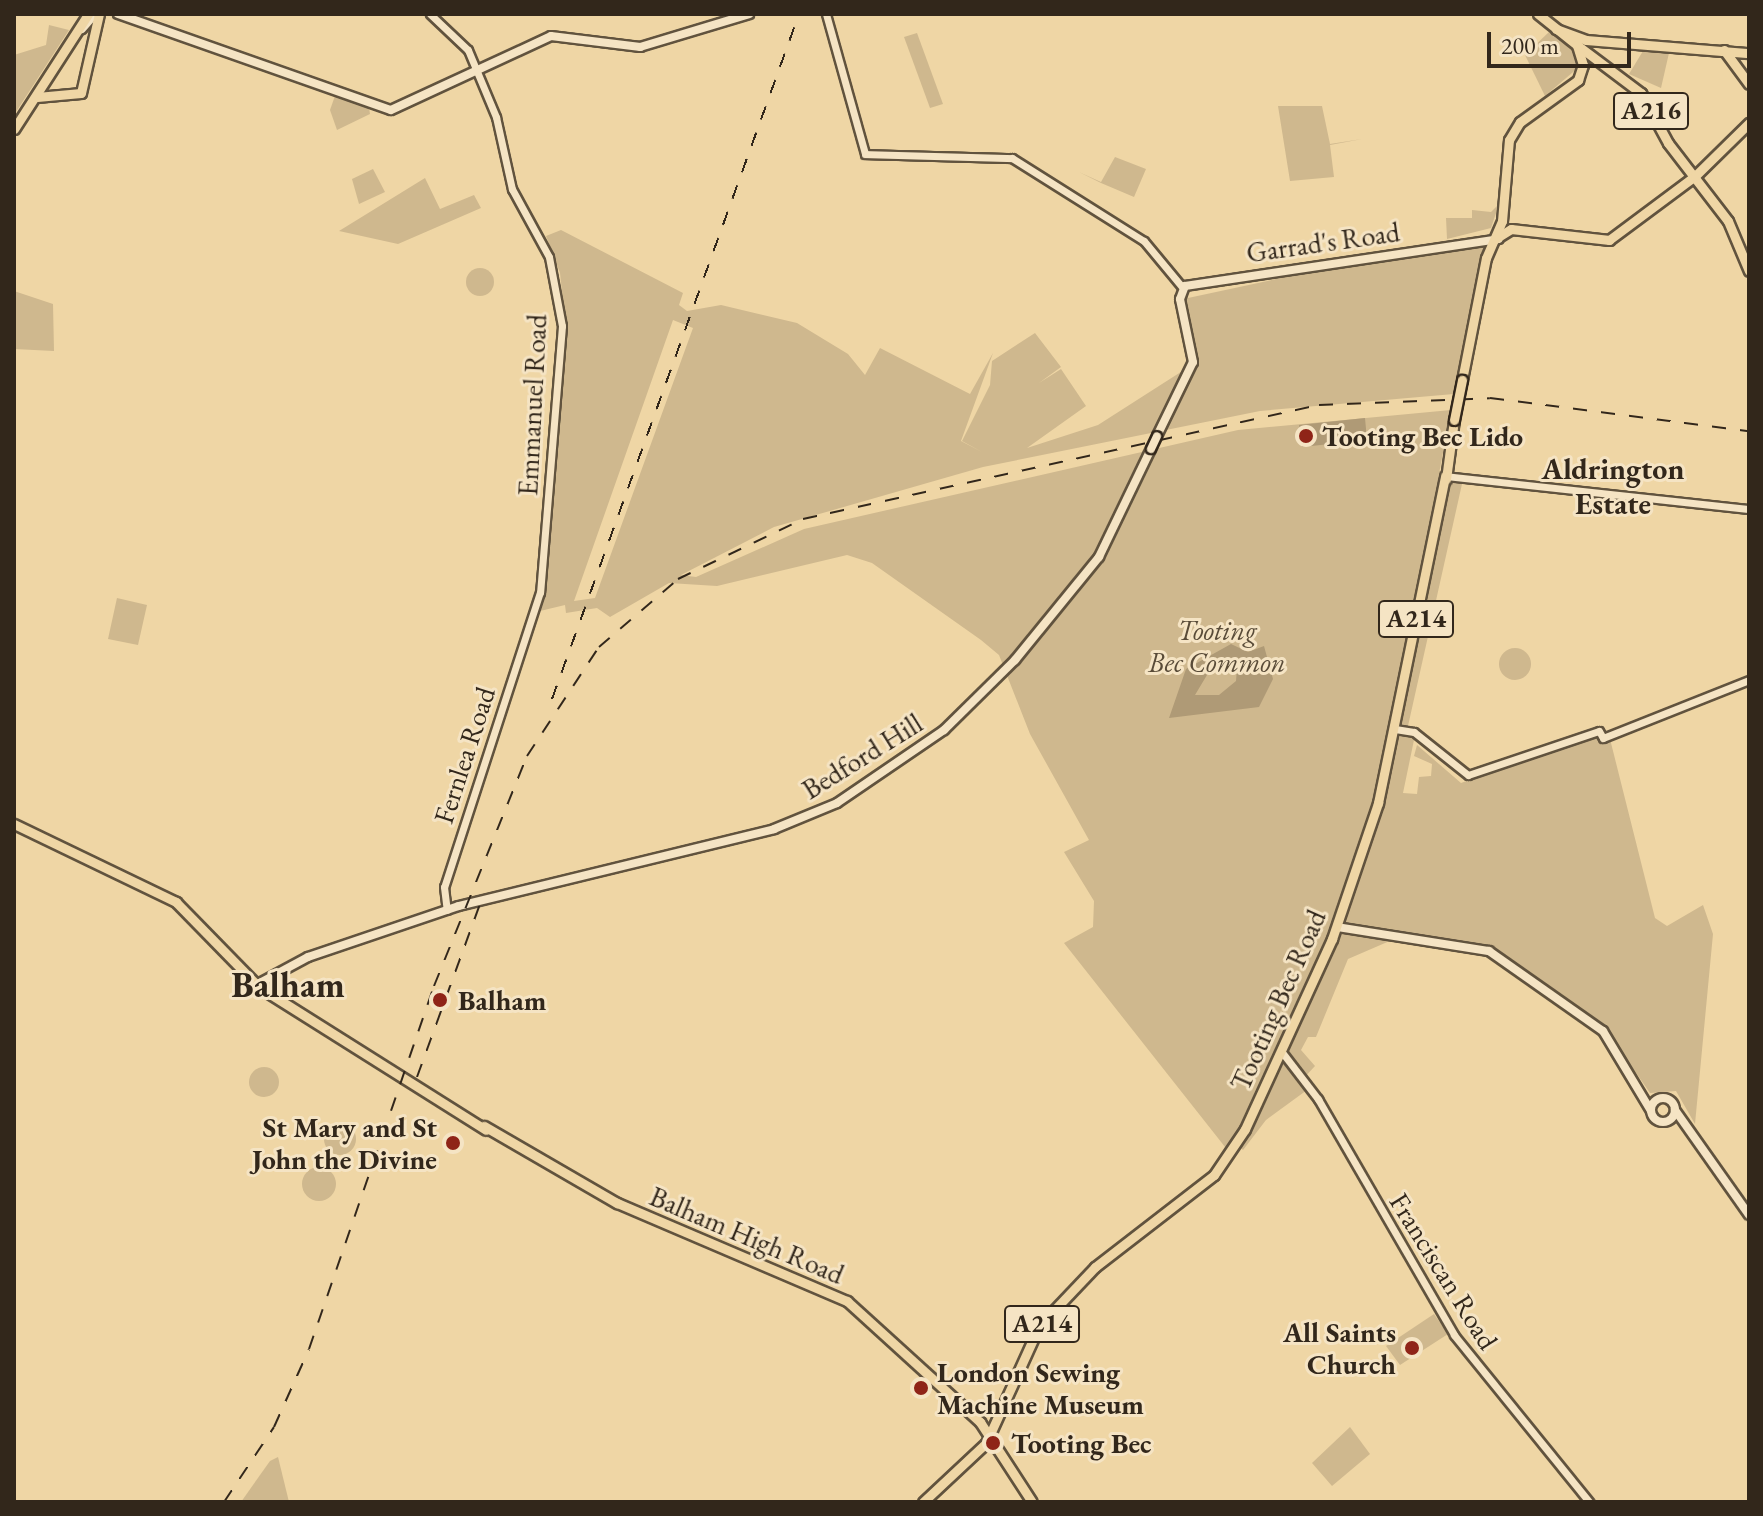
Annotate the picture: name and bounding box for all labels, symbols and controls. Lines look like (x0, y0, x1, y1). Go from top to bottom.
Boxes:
scale bar (1491, 16, 1635, 66)
text: 200 m (1501, 30, 1559, 61)
road number: A216 (1613, 89, 1689, 133)
street label: Garrad's Road (1244, 215, 1402, 269)
street label: Emmanuel Road (510, 313, 554, 497)
place label: Tooting Bec Lido (1322, 419, 1523, 453)
marker: Tooting Bec Lido (1297, 427, 1315, 445)
district label: Aldrington Estate (1542, 451, 1684, 522)
road number: A214 (1378, 597, 1454, 641)
park label: Tooting Bec Common (1148, 613, 1286, 679)
street label: Fernlea Road (426, 682, 502, 828)
street label: Bedford Hill (796, 706, 928, 806)
street label: Tooting Bec Road (1223, 904, 1333, 1096)
district label: Balham (231, 963, 345, 1007)
place label: Balham (458, 983, 546, 1017)
marker: Balham (429, 989, 451, 1011)
place label: St Mary and St John the Divine (252, 1110, 437, 1176)
marker: St Mary and St John the Divine (444, 1134, 462, 1152)
street label: Balham High Road (645, 1179, 849, 1291)
street label: Franciscan Road (1383, 1187, 1505, 1355)
road number: A214 (1004, 1302, 1080, 1346)
place label: All Saints Church (1283, 1315, 1396, 1381)
marker: All Saints Church (1403, 1339, 1421, 1357)
place label: London Sewing Machine Museum (937, 1355, 1144, 1421)
marker: London Sewing Machine Museum (912, 1379, 930, 1397)
place label: Tooting Bec (1011, 1426, 1152, 1460)
marker: Tooting Bec (982, 1432, 1004, 1454)

